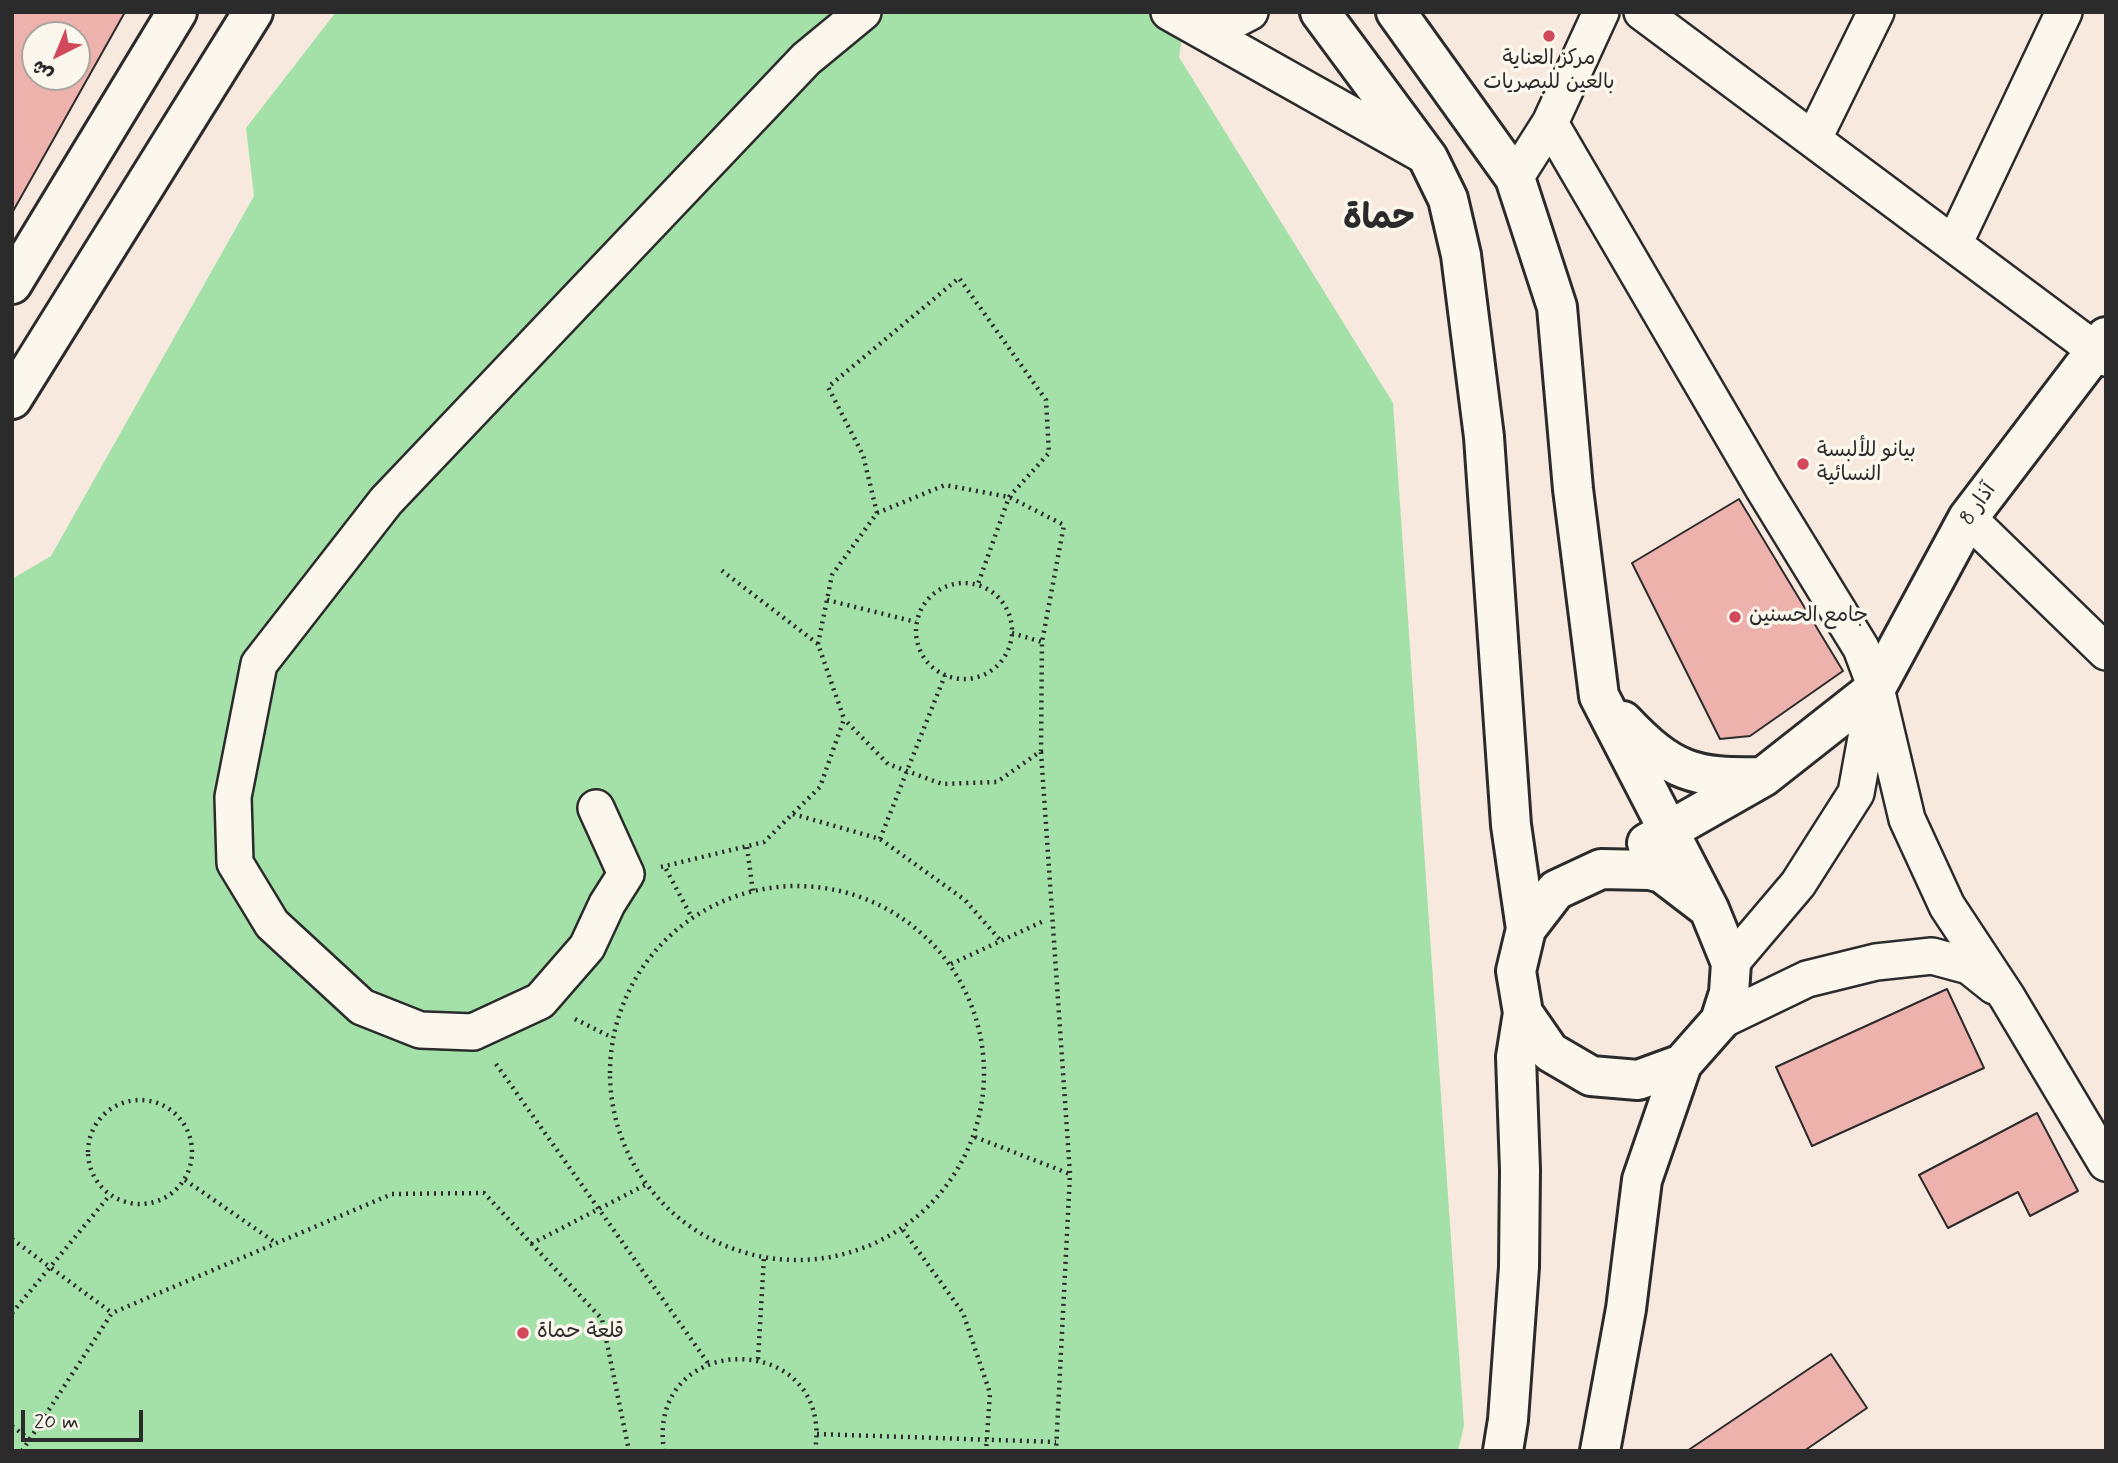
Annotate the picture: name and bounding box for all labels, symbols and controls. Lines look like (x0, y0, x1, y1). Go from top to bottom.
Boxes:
north arrow (21, 21, 91, 91)
marker: مركز العناية بالعين للبصريات (1541, 28, 1557, 44)
place label: مركز العناية بالعين للبصريات (1483, 47, 1615, 97)
text: ش (27, 54, 59, 87)
district label: حماة (1343, 200, 1415, 242)
place label: بيانو للألبسة النسائية (1817, 439, 1916, 489)
marker: بيانو للألبسة النسائية (1795, 456, 1811, 472)
street label: 8 آذار (1955, 479, 2003, 531)
place label: جامع الحسنين (1749, 604, 1868, 630)
marker: جامع الحسنين (1727, 609, 1743, 625)
place label: قلعة حماة (537, 1320, 624, 1346)
marker: قلعة حماة (515, 1325, 531, 1341)
scale bar (24, 1396, 147, 1440)
text: 20 m (34, 1408, 79, 1436)

